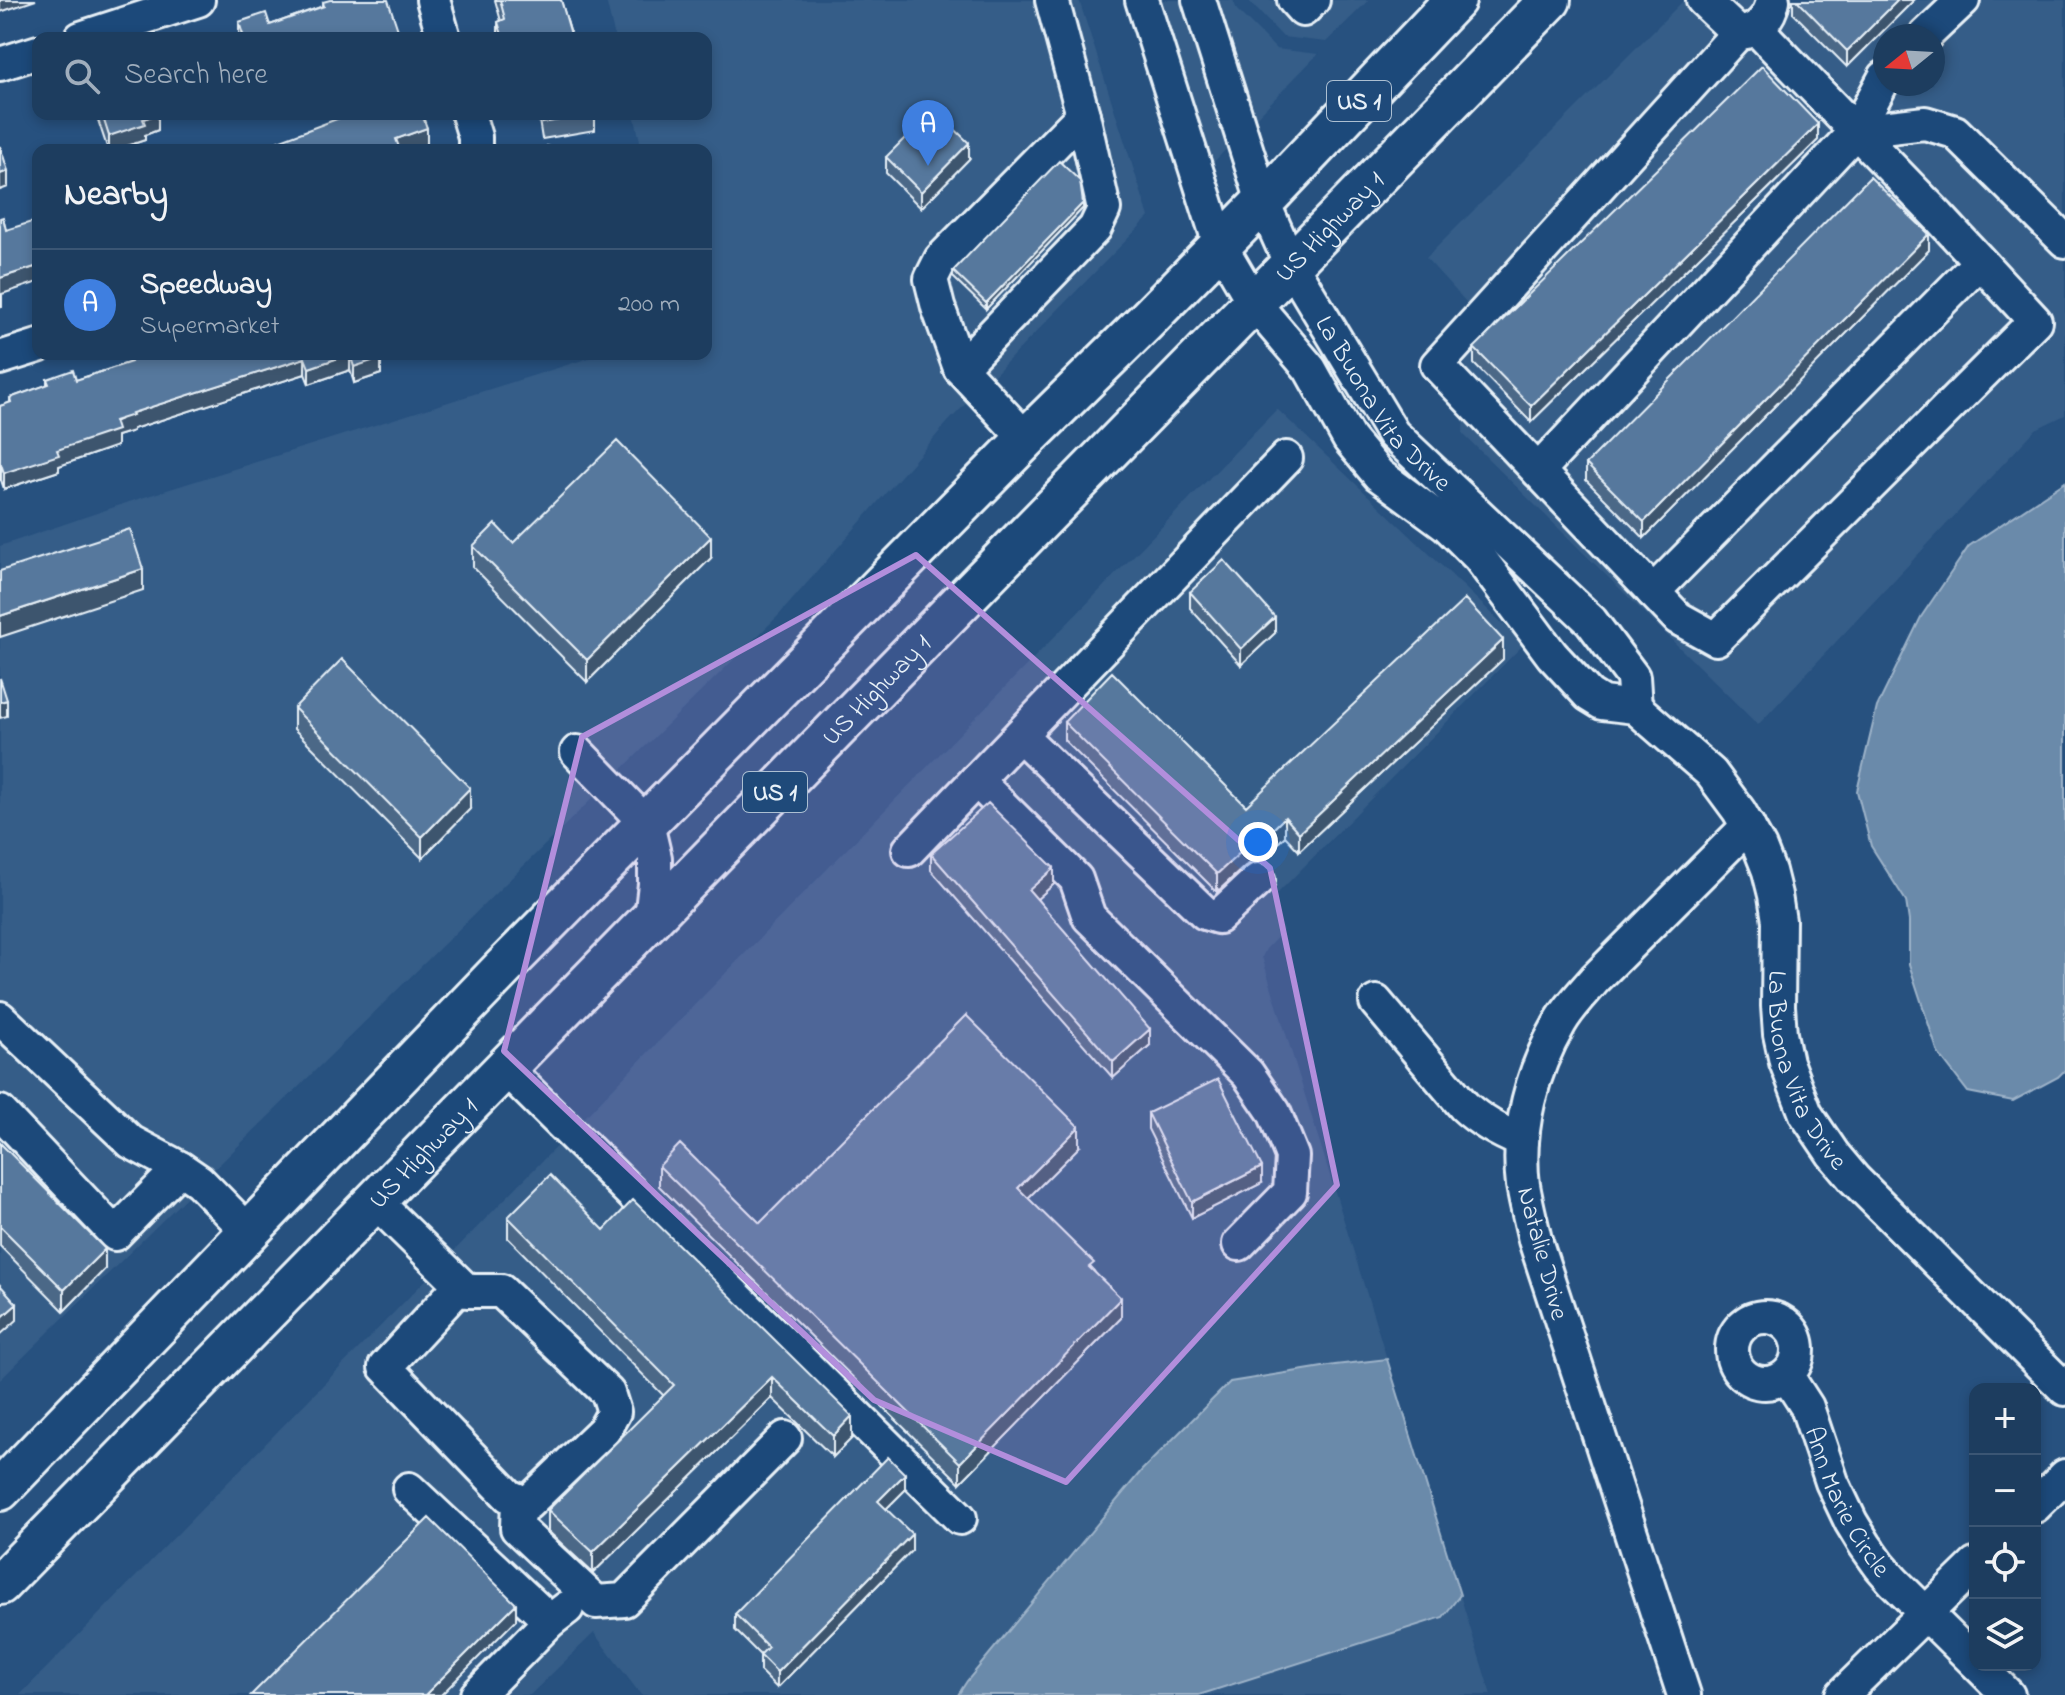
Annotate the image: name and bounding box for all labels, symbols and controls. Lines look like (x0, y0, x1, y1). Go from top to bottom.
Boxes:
north arrow (1873, 24, 1945, 96)
search box (32, 32, 712, 120)
icon: search (60, 54, 104, 98)
text: Search here (124, 54, 268, 98)
road number: US 1 (1327, 81, 1391, 121)
pin: A (902, 100, 954, 166)
street label: US Highway 1 (1267, 164, 1395, 292)
text: Nearby (64, 171, 168, 221)
text: Speedway (140, 264, 272, 308)
text: A (82, 286, 98, 324)
text: 200 m (618, 286, 680, 324)
text: Supermarket (140, 308, 279, 346)
street label: La Buona Vita Drive (1304, 309, 1459, 502)
street label: US Highway 1 (814, 627, 941, 756)
road number: US 1 (743, 772, 807, 812)
your location (1238, 822, 1278, 862)
street label: La Buona Vita Drive (1756, 970, 1855, 1180)
street label: US Highway 1 (361, 1090, 488, 1219)
street label: Natalie Drive (1505, 1183, 1577, 1325)
map controls (1969, 1383, 2041, 1671)
button: + (1969, 1383, 2041, 1455)
street label: Ann Marie Circle (1793, 1422, 1898, 1587)
button: − (1969, 1455, 2041, 1527)
button: locate (1969, 1527, 2041, 1599)
button: layers (1969, 1599, 2041, 1671)

